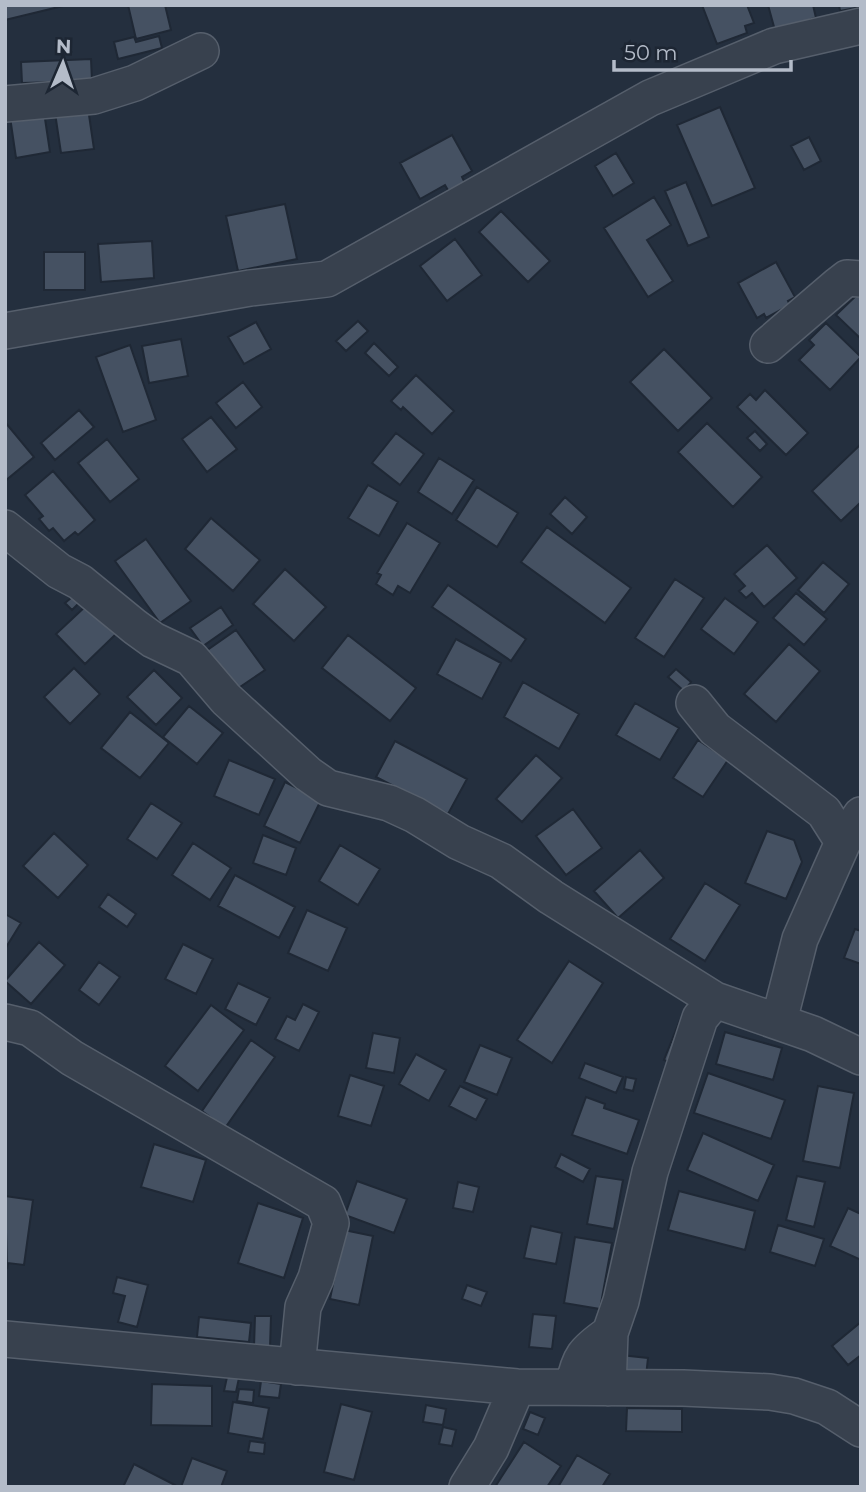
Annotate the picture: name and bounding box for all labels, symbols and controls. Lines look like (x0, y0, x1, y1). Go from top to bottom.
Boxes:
north arrow (28, 28, 98, 98)
scale bar (614, 28, 791, 72)
text: N (55, 35, 72, 58)
text: 50 m (624, 40, 678, 65)

